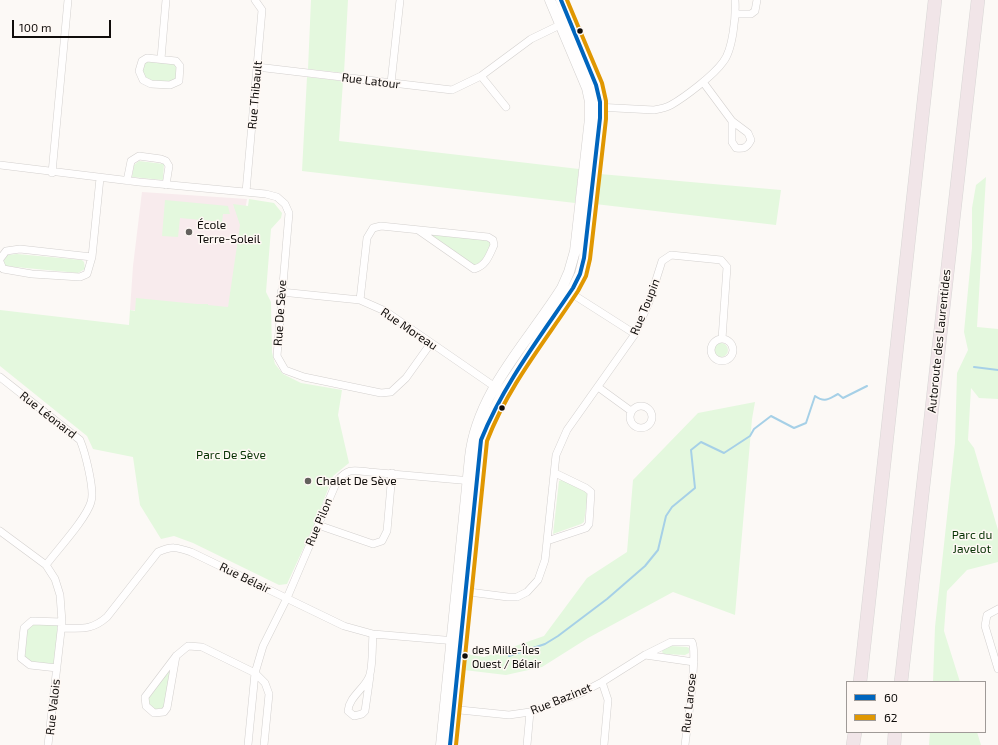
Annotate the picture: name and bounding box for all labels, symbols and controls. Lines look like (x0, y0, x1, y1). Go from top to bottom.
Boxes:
scale bar (14, 12, 113, 38)
text: 100 m (19, 20, 51, 34)
unlabelled marker (575, 26, 585, 36)
street label: Rue Thibault (245, 60, 265, 130)
street label: Rue Latour (341, 70, 401, 92)
place label: École Terre-Soleil (197, 218, 260, 246)
marker: École Terre-Soleil (184, 227, 194, 237)
street label: Autoroute des Laurentides (924, 268, 954, 414)
street label: Rue Toupin (627, 277, 663, 337)
street label: Rue De Sève (271, 279, 289, 347)
street label: Rue Moreau (378, 305, 440, 353)
street label: Rue Léonard (17, 388, 79, 442)
unlabelled marker (497, 403, 507, 413)
park label: Parc De Sève (196, 448, 266, 462)
place label: Chalet De Sève (316, 474, 397, 488)
marker: Chalet De Sève (303, 476, 313, 486)
street label: Rue Pilon (302, 496, 336, 548)
park label: Parc du Javelot (952, 528, 992, 556)
street label: Rue Bélair (217, 559, 273, 597)
place label: des Mille-Îles Ouest / Bélair (472, 643, 541, 669)
marker: des Mille-Îles Ouest / Bélair (460, 651, 470, 661)
street label: Rue Larose (679, 672, 699, 734)
street label: Rue Valois (43, 678, 63, 736)
street label: Rue Bazinet (528, 680, 594, 718)
legend (846, 681, 986, 733)
text: 60 (884, 690, 898, 704)
text: 62 (884, 710, 898, 724)

